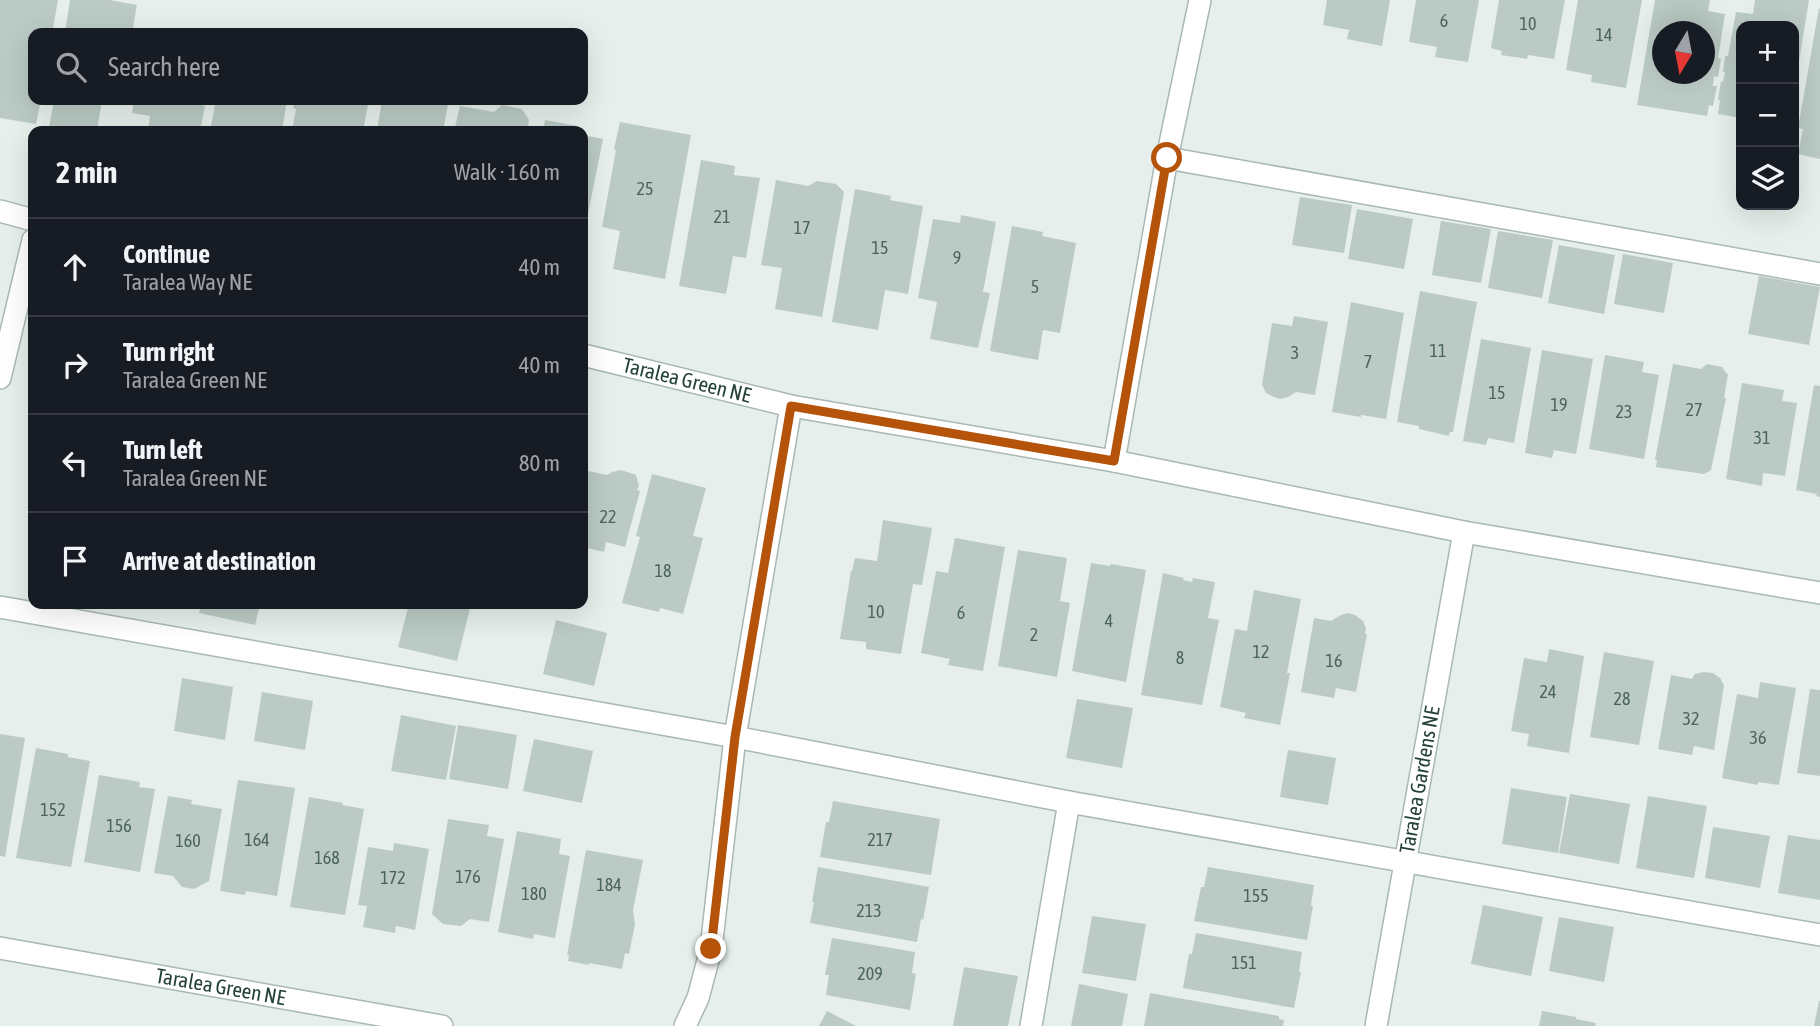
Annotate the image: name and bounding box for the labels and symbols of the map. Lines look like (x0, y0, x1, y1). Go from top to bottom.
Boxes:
house number: 6 (1440, 10, 1448, 31)
house number: 10 (1520, 13, 1536, 34)
north arrow (1652, 21, 1715, 84)
house number: 14 (1596, 24, 1612, 45)
route start (1151, 142, 1182, 173)
house number: 25 (637, 178, 653, 199)
house number: 21 (714, 206, 730, 227)
house number: 17 (794, 217, 810, 238)
house number: 15 (872, 237, 888, 258)
house number: 9 (953, 247, 961, 268)
house number: 5 (1031, 276, 1039, 297)
house number: 11 (1430, 340, 1446, 361)
house number: 3 (1291, 342, 1299, 363)
house number: 7 (1364, 351, 1372, 372)
street label: Taralea Green NE (621, 352, 754, 407)
house number: 15 (1489, 382, 1505, 403)
house number: 19 (1551, 394, 1567, 415)
house number: 27 (1686, 399, 1702, 420)
house number: 23 (1616, 401, 1632, 422)
house number: 31 (1754, 427, 1770, 448)
house number: 22 (600, 506, 616, 527)
house number: 18 (655, 560, 671, 581)
house number: 10 (868, 601, 884, 622)
house number: 6 (957, 602, 965, 623)
house number: 4 (1105, 610, 1113, 631)
house number: 2 (1030, 624, 1038, 645)
house number: 12 (1253, 641, 1269, 662)
house number: 8 (1176, 647, 1184, 668)
house number: 16 (1326, 650, 1342, 671)
house number: 24 (1540, 681, 1556, 702)
house number: 28 (1614, 688, 1630, 709)
street label: Taralea Gardens NE (1394, 704, 1444, 855)
house number: 32 (1683, 708, 1699, 729)
house number: 36 (1750, 727, 1766, 748)
house number: 152 (40, 799, 66, 820)
house number: 156 (106, 815, 132, 836)
house number: 164 (244, 829, 270, 850)
house number: 217 (867, 829, 893, 850)
house number: 160 (175, 830, 201, 851)
house number: 168 (314, 847, 340, 868)
house number: 176 (455, 866, 481, 887)
house number: 172 (380, 867, 406, 888)
house number: 184 (596, 874, 622, 895)
house number: 180 (521, 883, 547, 904)
house number: 155 (1243, 885, 1269, 906)
house number: 213 (856, 900, 882, 921)
route end (695, 933, 726, 964)
house number: 151 (1231, 952, 1257, 973)
street label: Taralea Green NE (154, 963, 288, 1009)
house number: 209 (857, 963, 883, 984)

